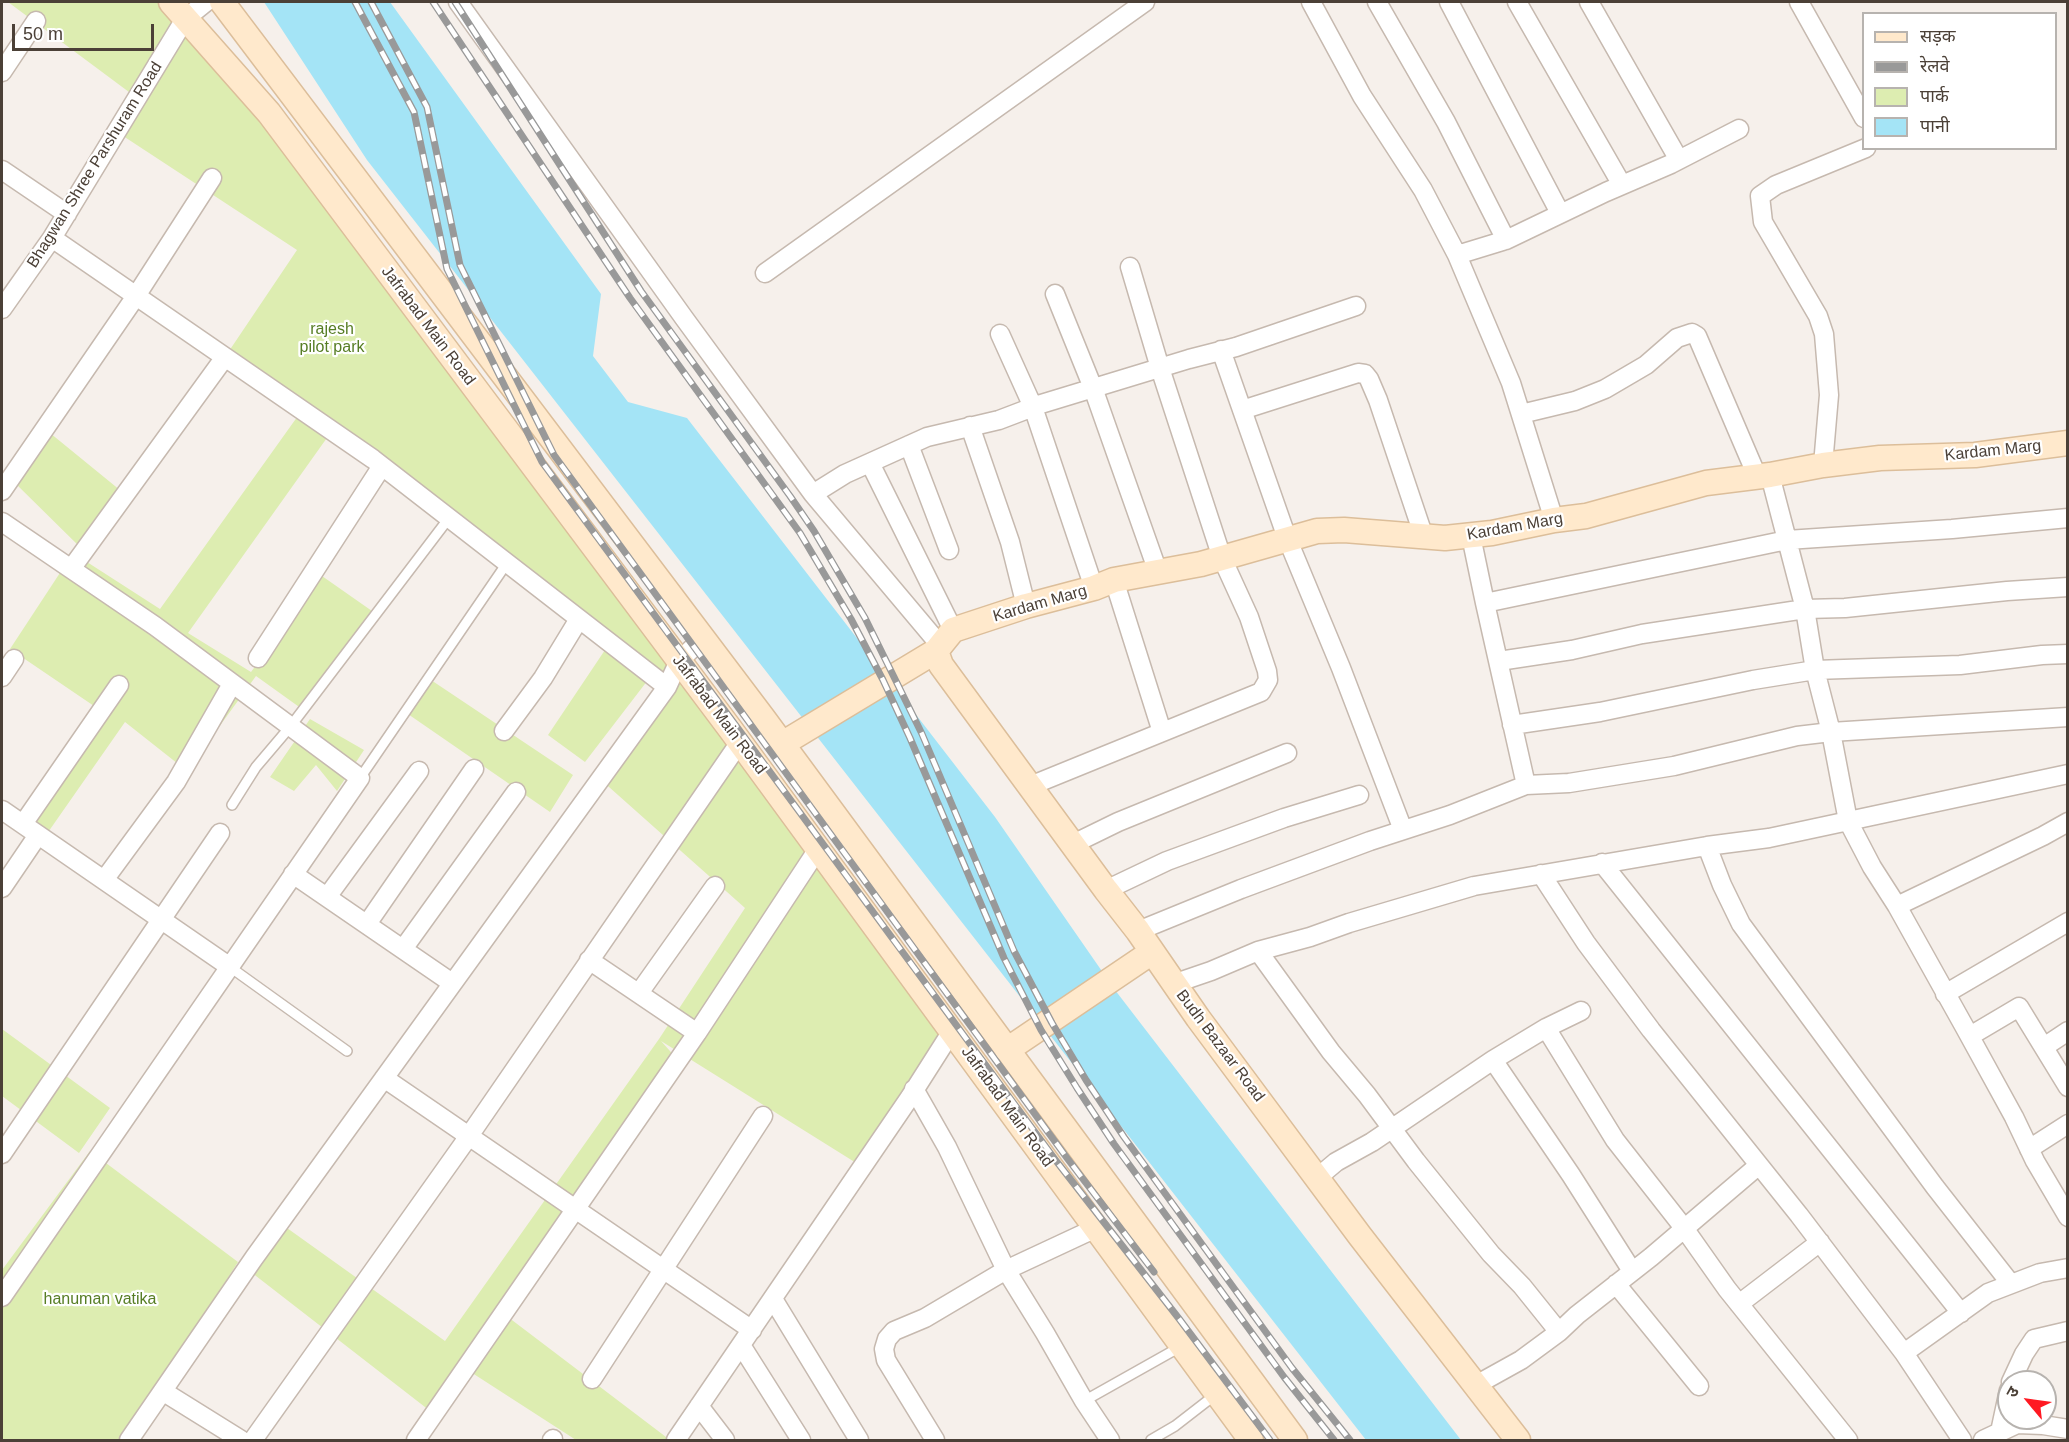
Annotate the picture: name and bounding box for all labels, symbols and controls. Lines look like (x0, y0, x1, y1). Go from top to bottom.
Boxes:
scale bar (15, 12, 158, 50)
legend (1862, 12, 2057, 150)
text: 50 m (23, 24, 63, 44)
text: सड़क (1920, 26, 1956, 46)
text: रेलवे (1920, 56, 1950, 76)
street label: Bhagwan Shree Parshuram Road (23, 58, 167, 272)
text: पार्क (1920, 86, 1949, 106)
text: पानी (1920, 116, 1950, 136)
street label: Jafrabad Main Road (377, 263, 479, 389)
park label: rajesh pilot park (300, 320, 364, 358)
street label: Kardam Marg (1944, 436, 2042, 466)
street label: Kardam Marg (1466, 509, 1564, 545)
street label: Kardam Marg (991, 581, 1089, 627)
street label: Jafrabad Main Road (668, 652, 770, 778)
street label: Budh Bazaar Road (1172, 986, 1268, 1106)
street label: Jafrabad Main Road (957, 1043, 1057, 1171)
park label: hanuman vatika (44, 1290, 156, 1310)
north arrow (1997, 1370, 2057, 1430)
text: उ (2003, 1384, 2022, 1400)

